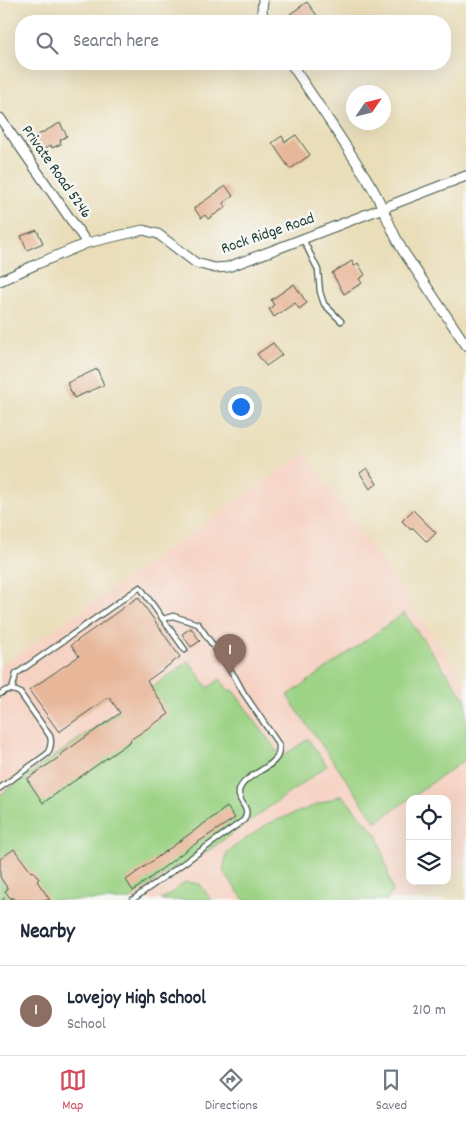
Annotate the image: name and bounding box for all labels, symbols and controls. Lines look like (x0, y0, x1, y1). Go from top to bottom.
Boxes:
search box (15, 15, 451, 70)
icon: search (33, 29, 61, 57)
text: Search here (73, 29, 159, 56)
north arrow (346, 85, 391, 130)
street label: Private Road 5246 (15, 121, 97, 224)
street label: Rock Ridge Road (218, 207, 318, 261)
your location (228, 394, 254, 420)
pin: 1 (214, 634, 246, 675)
map controls (406, 795, 451, 885)
button: locate (406, 795, 451, 840)
button: layers (406, 840, 451, 885)
text: Nearby (20, 918, 75, 948)
text: Lovejoy High School (67, 986, 206, 1013)
text: 1 (34, 999, 38, 1022)
text: 210 m (412, 999, 446, 1022)
text: School (67, 1013, 106, 1036)
tab: Map (59, 1066, 87, 1116)
tab: Directions (205, 1066, 258, 1116)
tab: Saved (376, 1066, 407, 1116)

